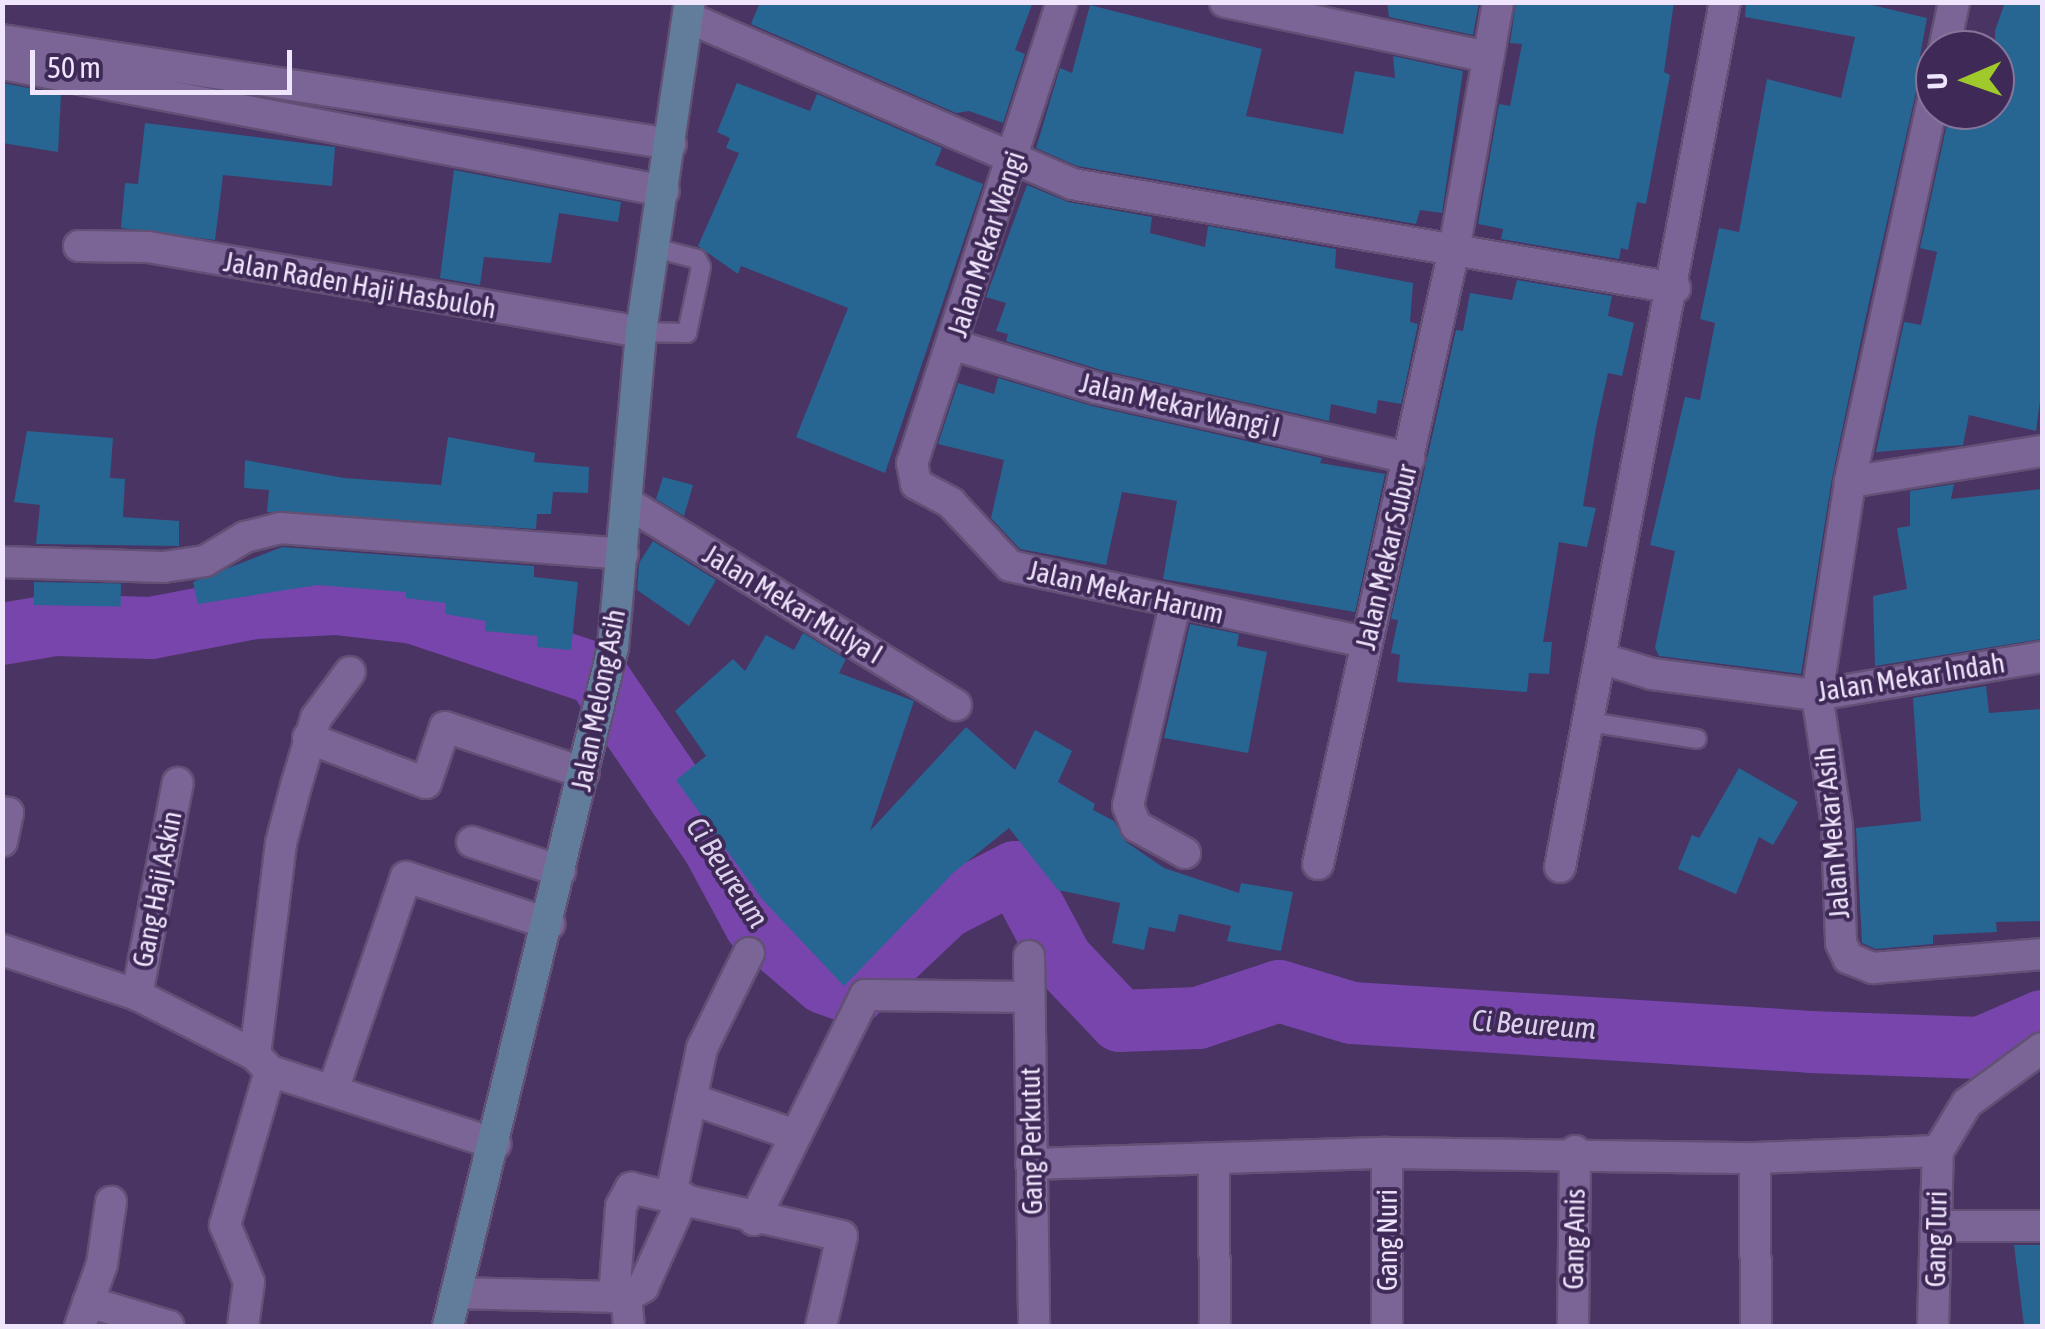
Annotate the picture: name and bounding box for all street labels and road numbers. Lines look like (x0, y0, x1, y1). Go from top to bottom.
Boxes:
street label: Jalan Mekar Wangi (940, 147, 1032, 341)
street label: Jalan Raden Haji Hasbuloh (221, 244, 499, 326)
street label: Jalan Mekar Wangi I (1077, 366, 1283, 444)
street label: Jalan Mekar Subur (1348, 461, 1424, 653)
street label: Jalan Mekar Mulya I (697, 537, 889, 671)
street label: Jalan Mekar Harum (1025, 553, 1227, 631)
street label: Jalan Melong Asih (564, 606, 632, 794)
street label: Jalan Mekar Indah (1815, 646, 2007, 708)
street label: Jalan Mekar Asih (1808, 746, 1856, 920)
street label: Gang Haji Askin (125, 808, 189, 970)
street label: Gang Perkutut (1013, 1067, 1049, 1215)
street label: Gang Anis (1556, 1188, 1592, 1290)
street label: Gang Nuri (1370, 1189, 1404, 1291)
street label: Gang Turi (1918, 1190, 1954, 1288)

